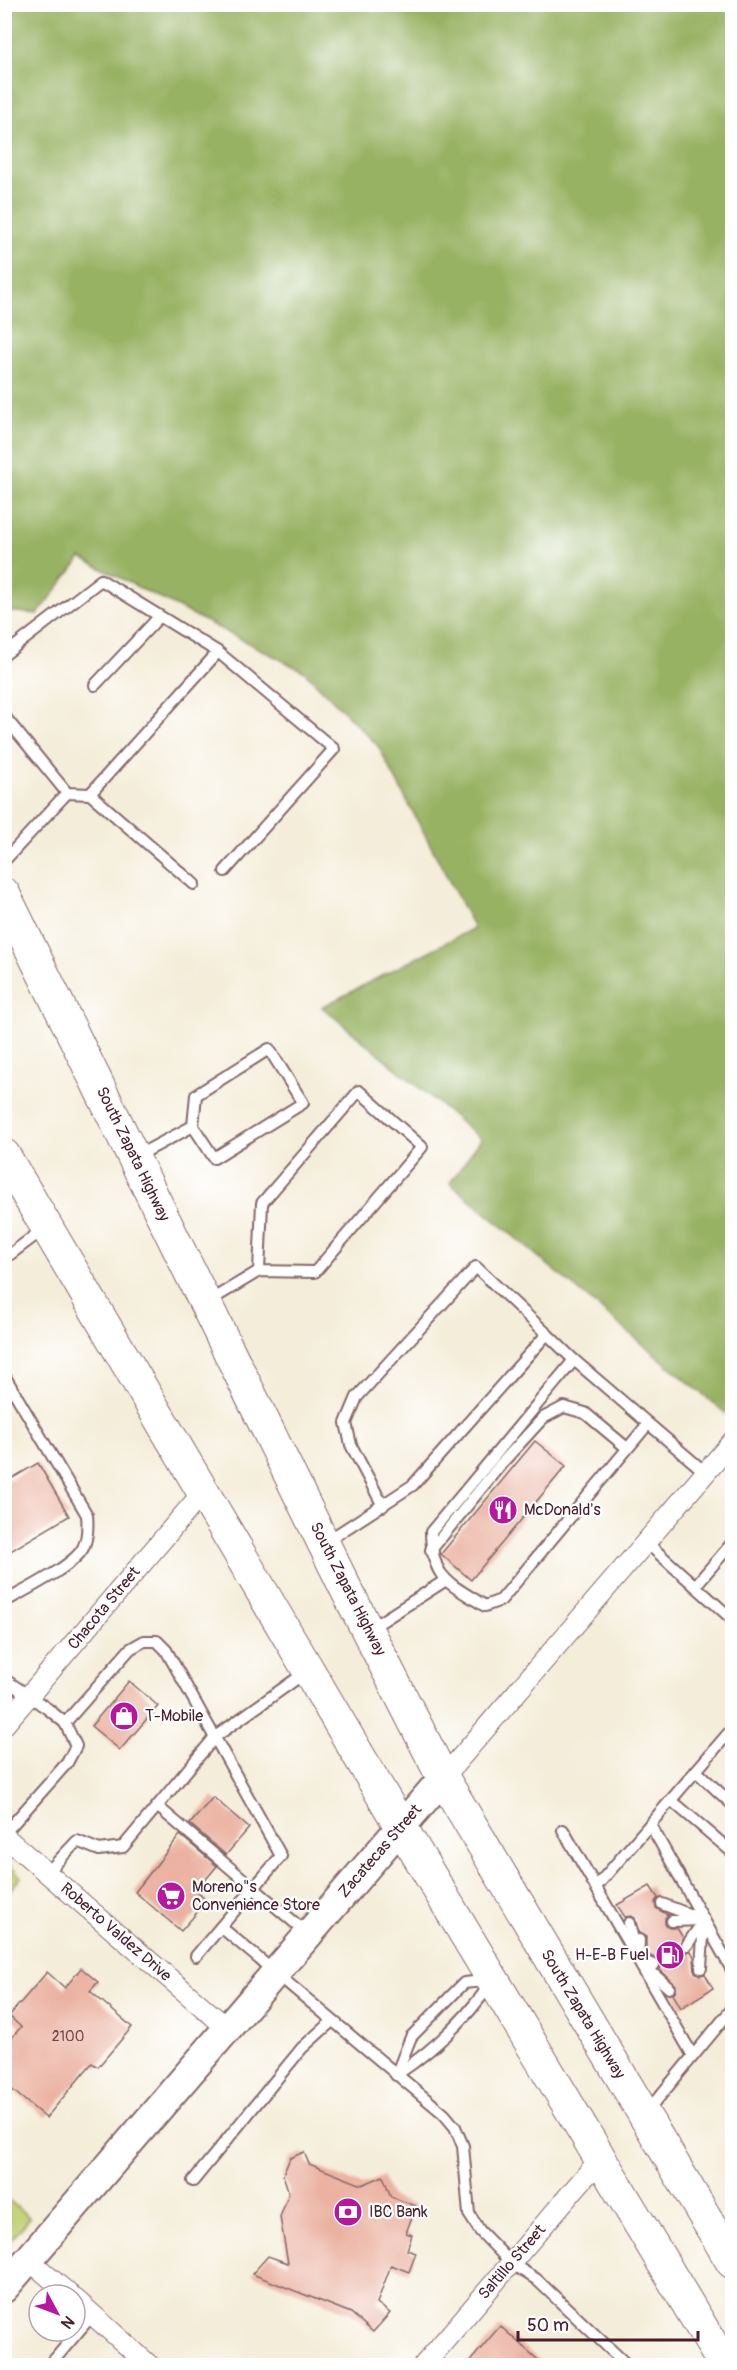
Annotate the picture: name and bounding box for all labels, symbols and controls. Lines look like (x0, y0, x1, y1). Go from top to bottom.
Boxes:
street label: South Zapata Highway (92, 1083, 174, 1225)
restaurant icon: McDonald's (487, 1494, 519, 1526)
place label: McDonald's (524, 1500, 601, 1520)
street label: South Zapata Highway (306, 1519, 390, 1659)
street label: Chacota Street (63, 1562, 145, 1654)
shop icon: T-Mobile (108, 1700, 140, 1732)
place label: T-Mobile (145, 1706, 203, 1726)
street label: Zacatecas Street (334, 1800, 426, 1902)
place label: Moreno"s Convenience Store (192, 1877, 320, 1915)
street label: Roberto Valdez Drive (56, 1878, 176, 1986)
supermarket icon: Moreno"s Convenience Store (155, 1880, 187, 1912)
fuel station icon: H-E-B Fuel (654, 1939, 686, 1971)
place label: H-E-B Fuel (575, 1945, 649, 1965)
street label: South Zapata Highway (536, 1946, 630, 2082)
house number: 2100 (52, 2028, 84, 2045)
bank icon: IBC Bank (332, 2196, 364, 2228)
place label: IBC Bank (369, 2202, 428, 2222)
street label: Saltillo Street (474, 2220, 550, 2304)
north arrow (27, 2283, 87, 2343)
scale bar (518, 2304, 698, 2342)
text: N (56, 2312, 79, 2333)
text: 50 m (527, 2314, 569, 2337)

